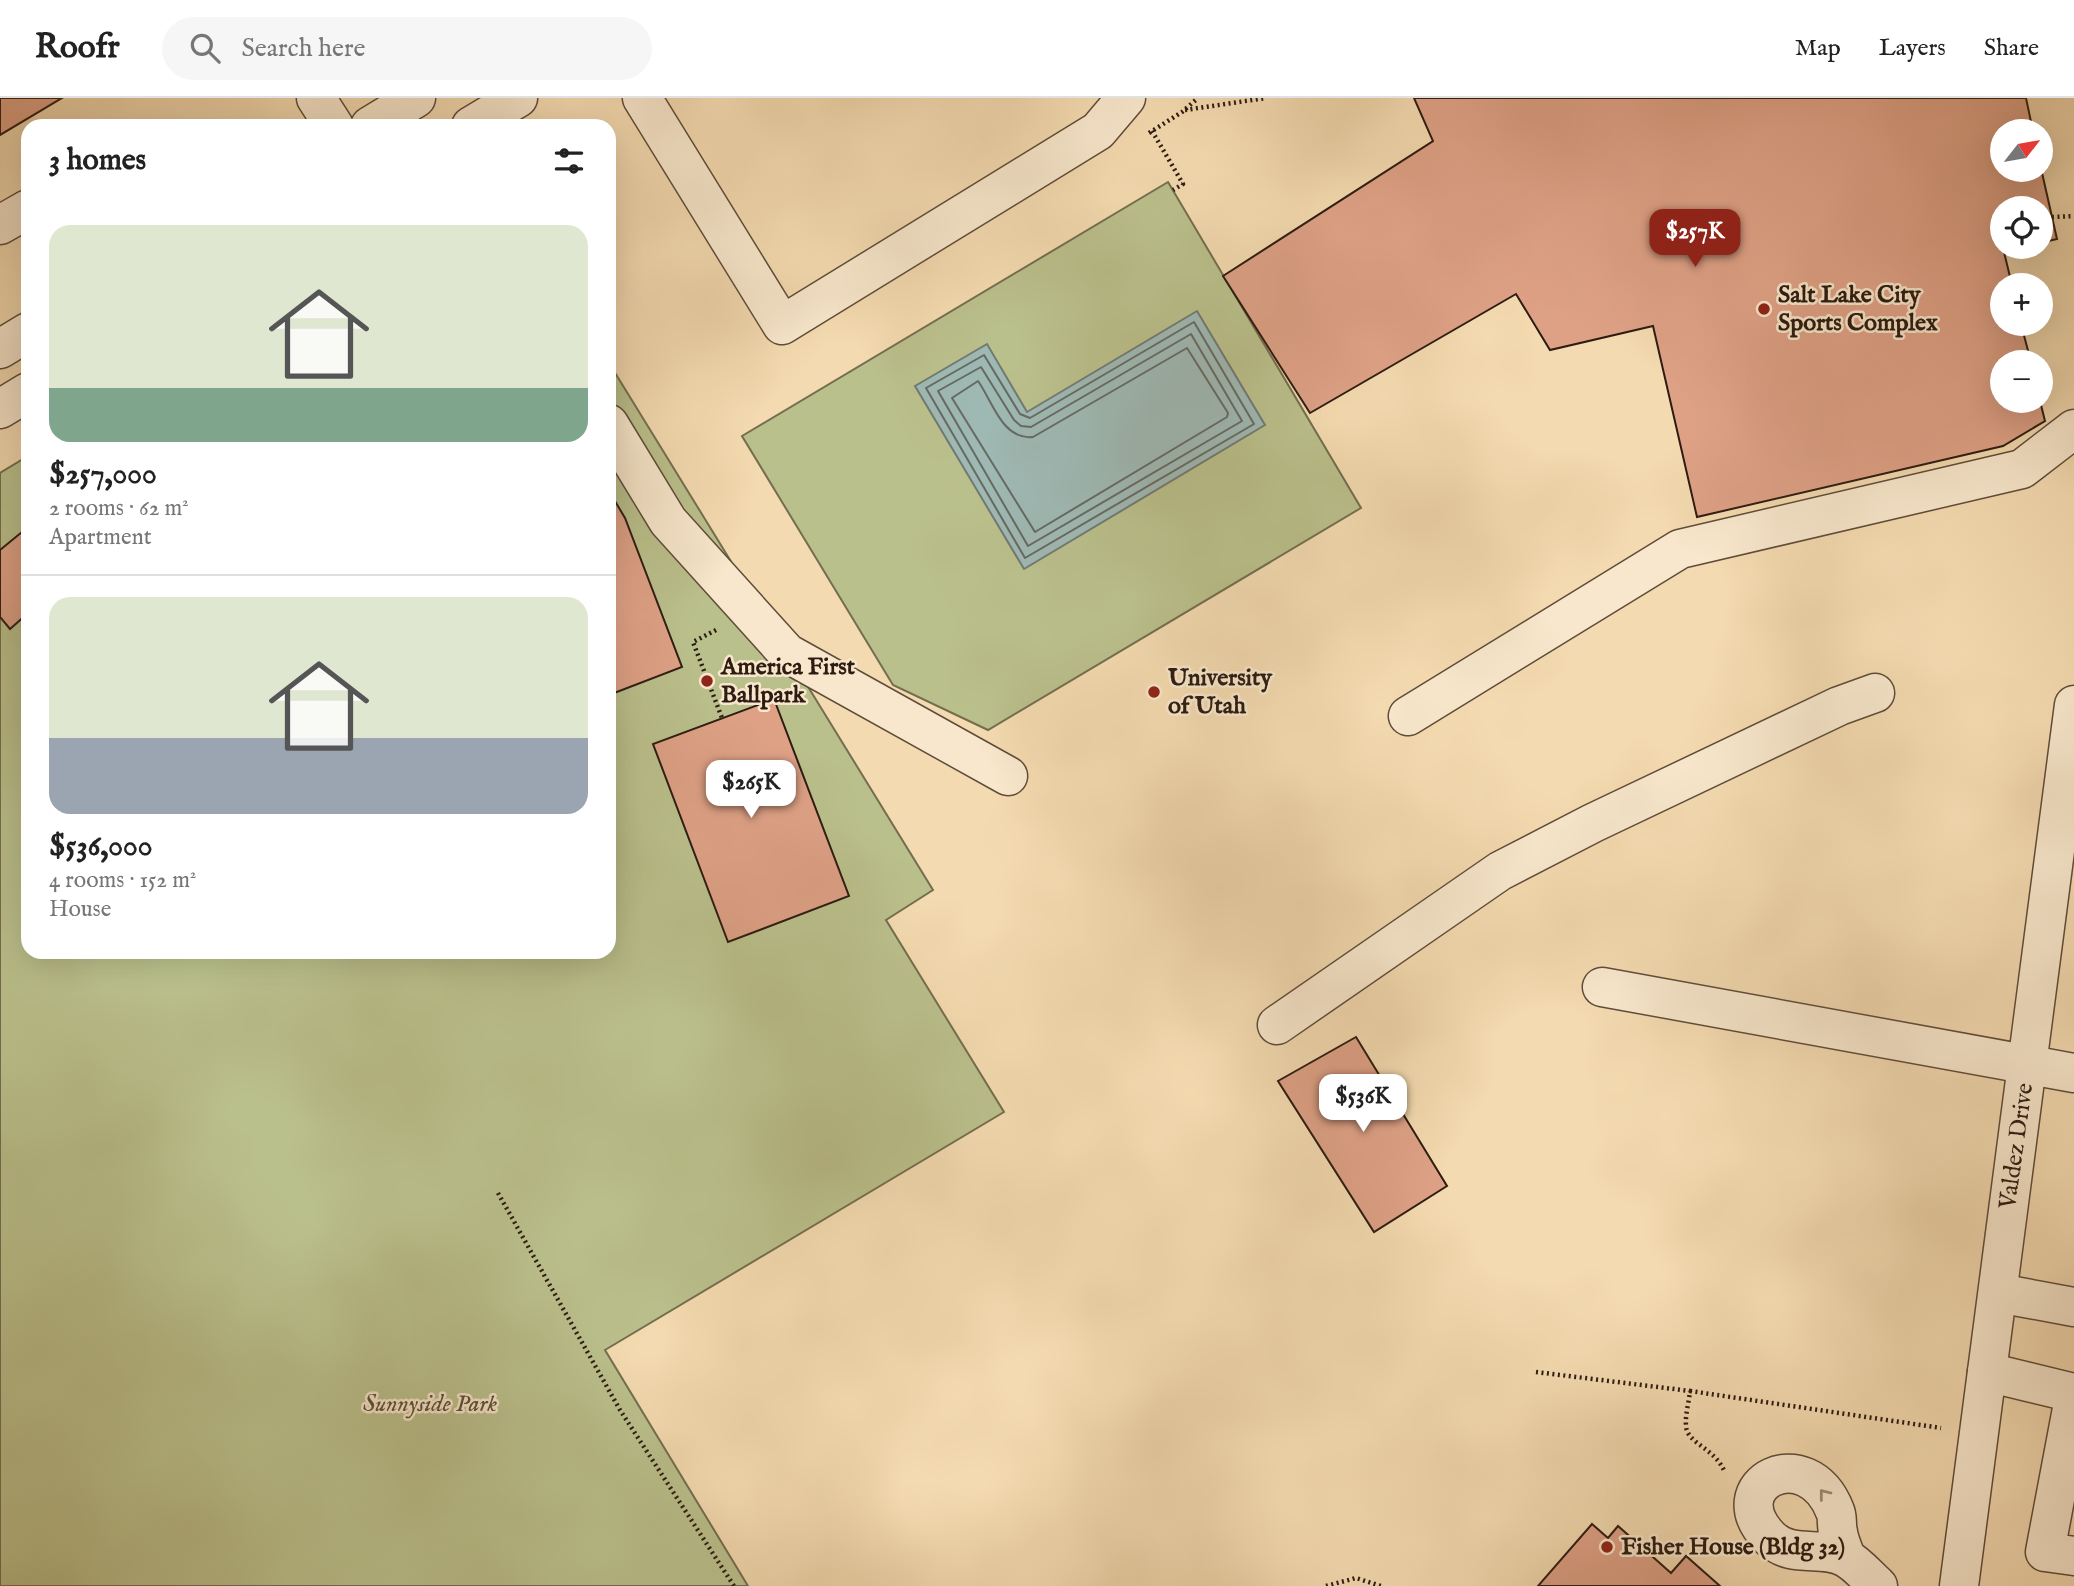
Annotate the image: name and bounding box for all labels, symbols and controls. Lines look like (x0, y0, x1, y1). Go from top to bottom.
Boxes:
search box (162, 17, 652, 80)
text: Roofr (35, 27, 120, 69)
icon: search (186, 29, 224, 67)
text: Search here (242, 32, 365, 65)
text: Map (1795, 33, 1841, 64)
text: Layers (1879, 33, 1946, 64)
text: Share (1984, 33, 2039, 64)
north arrow (1990, 119, 2053, 182)
map controls (1990, 119, 2053, 413)
text: 3 homes (49, 142, 146, 180)
icon: filters (550, 142, 588, 180)
button: locate (1990, 196, 2053, 259)
pin: $257K (1646, 209, 1744, 269)
text: $257K (1665, 217, 1725, 246)
icon: home (256, 271, 382, 397)
button: + (1990, 273, 2053, 336)
place label: Salt Lake City Sports Complex (1778, 280, 1938, 339)
marker: Salt Lake City Sports Complex (1756, 301, 1772, 317)
button: − (1990, 350, 2053, 413)
text: $257,000 (49, 456, 157, 494)
text: 2 rooms · 62 m² (49, 494, 189, 523)
text: Apartment (49, 523, 152, 552)
icon: home (256, 643, 382, 769)
place label: America First Ballpark (720, 652, 856, 711)
place label: University of Utah (1167, 663, 1273, 722)
marker: America First Ballpark (699, 673, 715, 689)
marker: University of Utah (1146, 684, 1162, 700)
pin: $265K (702, 760, 800, 820)
text: $265K (722, 768, 780, 797)
text: $536,000 (49, 828, 153, 866)
text: 4 rooms · 152 m² (49, 866, 196, 895)
text: House (49, 895, 111, 924)
pin: $536K (1314, 1074, 1412, 1134)
street label: Valdez Drive (1993, 1081, 2041, 1212)
text: $536K (1335, 1082, 1391, 1111)
park label: Sunnyside Park (363, 1389, 497, 1420)
one-way arrow (1819, 1490, 1832, 1502)
place label: Fisher House (Bldg 32) (1621, 1532, 1845, 1563)
marker: Fisher House (Bldg 32) (1599, 1539, 1615, 1555)

